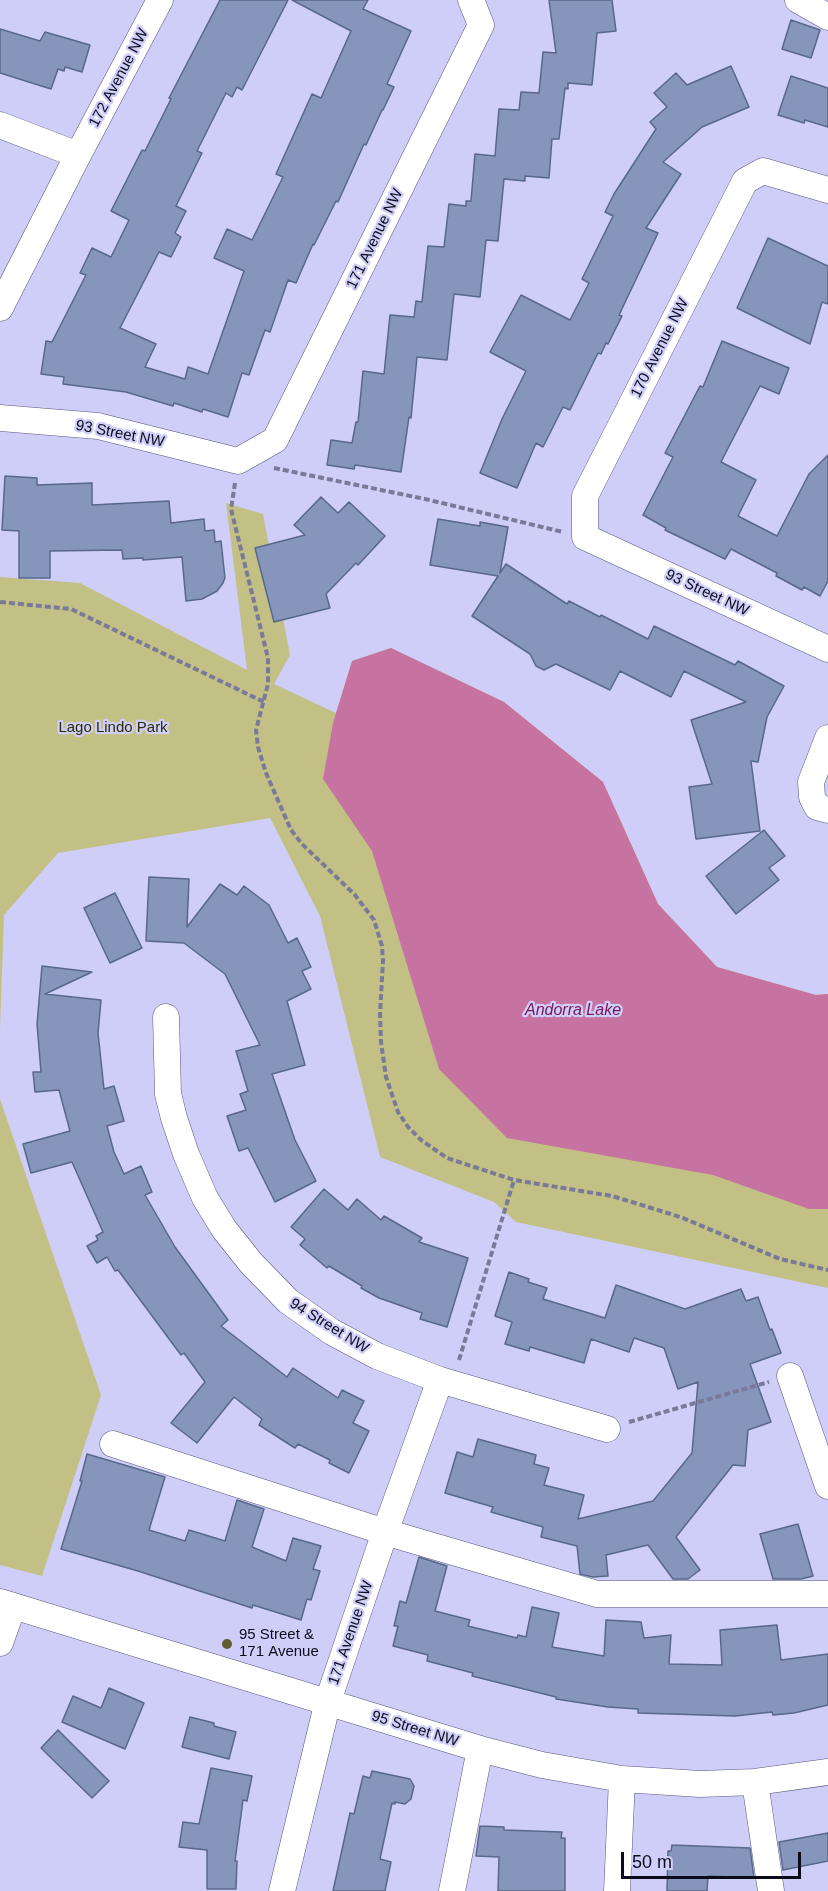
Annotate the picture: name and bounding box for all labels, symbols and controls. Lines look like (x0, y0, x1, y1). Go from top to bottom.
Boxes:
street label: 172 Avenue NW (85, 26, 153, 130)
street label: 171 Avenue NW (343, 186, 407, 292)
street label: 170 Avenue NW (627, 295, 693, 401)
street label: 93 Street NW (74, 417, 166, 451)
street label: 93 Street NW (662, 566, 752, 620)
park label: Lago Lindo Park (58, 719, 168, 737)
water label: Andorra Lake (525, 1001, 621, 1021)
street label: 94 Street NW (286, 1295, 372, 1357)
street label: 171 Avenue NW (325, 1579, 377, 1687)
place label: 95 Street & 171 Avenue (239, 1626, 319, 1661)
marker: 95 Street & 171 Avenue (220, 1637, 234, 1651)
street label: 95 Street NW (369, 1707, 461, 1751)
scale bar (624, 1840, 804, 1878)
text: 50 m (632, 1852, 672, 1872)

